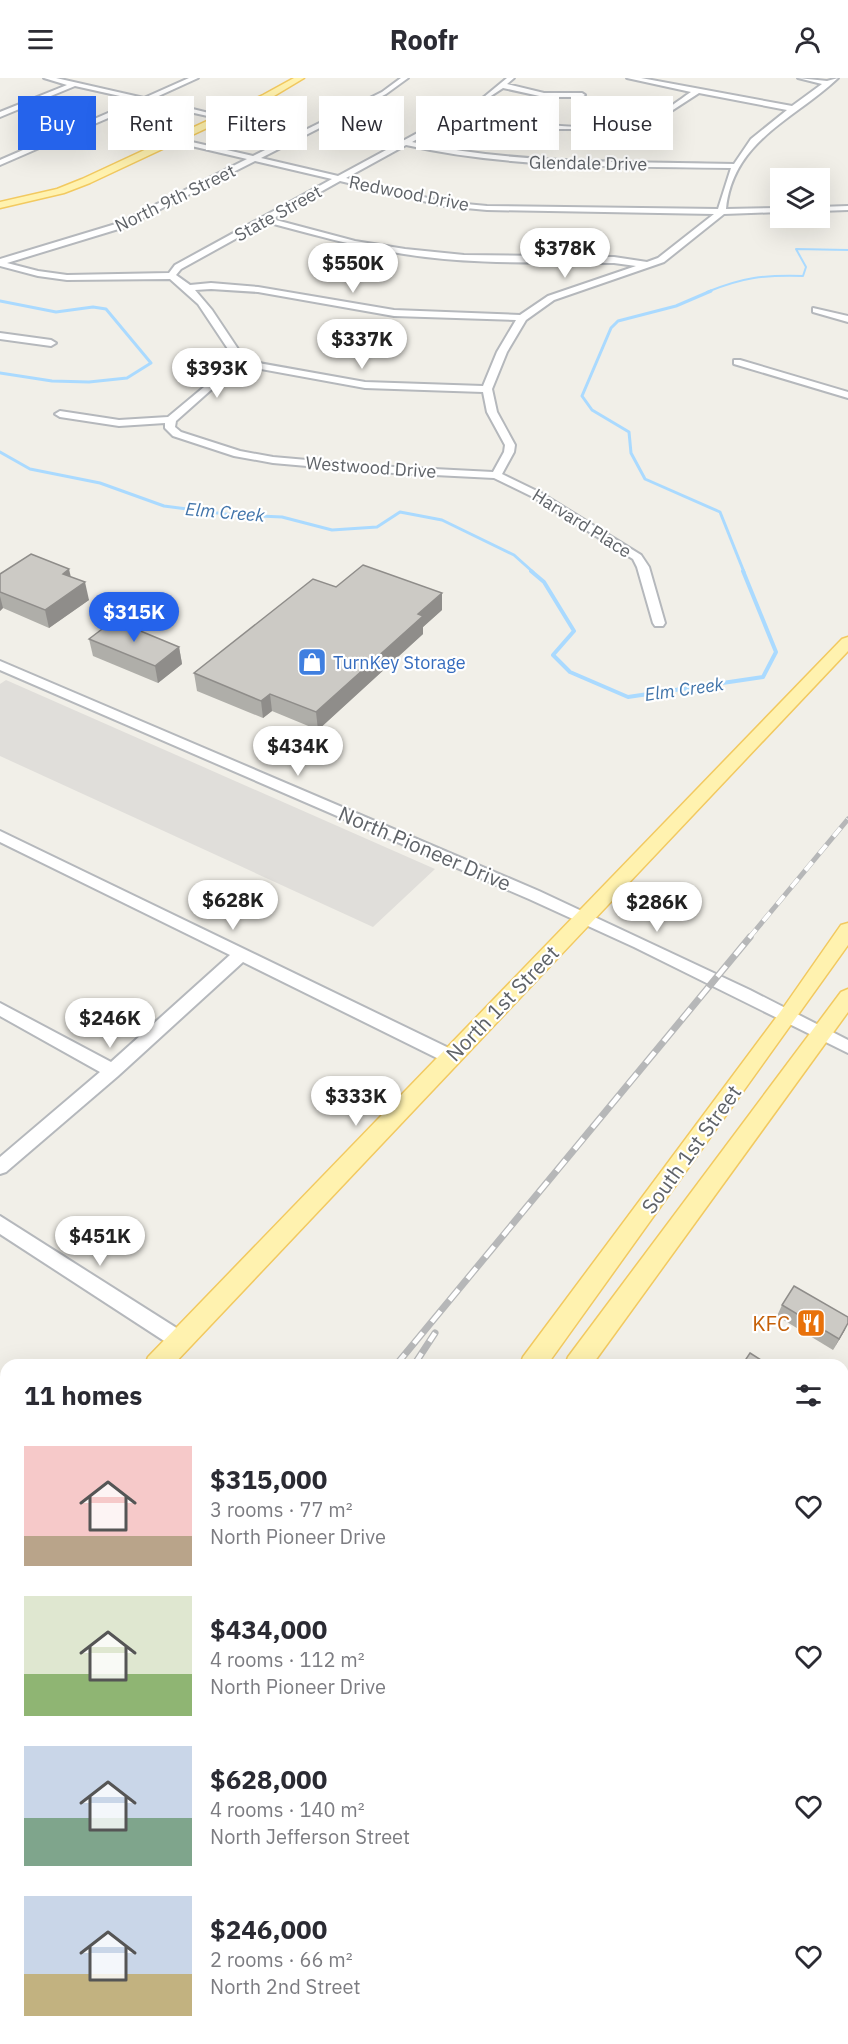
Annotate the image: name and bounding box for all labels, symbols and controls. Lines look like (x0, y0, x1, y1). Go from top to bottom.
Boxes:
text: Roofr (390, 22, 458, 57)
icon: menu (24, 23, 57, 56)
icon: person (791, 23, 824, 56)
chip: Buy (18, 96, 96, 150)
chip: Rent (108, 96, 194, 150)
chip: Filters (206, 96, 307, 150)
chip: New (319, 96, 404, 150)
chip: Apartment (416, 96, 559, 150)
chip: House (571, 96, 673, 150)
street label: Glendale Drive (529, 150, 647, 176)
street label: North 9th Street (111, 159, 239, 237)
map controls (770, 168, 830, 228)
button: layers (770, 168, 830, 228)
street label: Redwood Drive (347, 170, 471, 216)
street label: State Street (230, 180, 326, 246)
pin: $378K (523, 228, 607, 279)
text: $378K (534, 234, 596, 261)
pin: $550K (311, 243, 395, 294)
text: $550K (322, 249, 384, 276)
pin: $337K (320, 319, 404, 370)
text: $337K (331, 325, 393, 352)
pin: $393K (175, 348, 259, 399)
text: $393K (186, 354, 248, 381)
street label: Westwood Drive (305, 451, 437, 483)
street label: Harvard Place (528, 483, 636, 563)
water label: Elm Creek (184, 497, 266, 527)
pin: $315K (92, 592, 176, 643)
text: $315K (103, 598, 165, 625)
shop icon: TurnKey Storage (296, 646, 328, 678)
place label: TurnKey Storage (333, 651, 466, 674)
water label: Elm Creek (643, 672, 726, 706)
pin: $434K (256, 726, 340, 777)
text: $434K (267, 732, 329, 759)
street label: North Pioneer Drive (334, 799, 516, 897)
pin: $628K (191, 880, 275, 931)
pin: $286K (615, 882, 699, 933)
text: $628K (202, 886, 264, 913)
text: $286K (626, 888, 688, 915)
street label: North 1st Street (439, 939, 565, 1067)
pin: $246K (68, 998, 152, 1049)
text: $246K (79, 1004, 141, 1031)
pin: $333K (314, 1076, 398, 1127)
street label: South 1st Street (635, 1079, 747, 1219)
text: $333K (325, 1082, 387, 1109)
pin: $451K (58, 1216, 142, 1267)
text: $451K (69, 1222, 131, 1249)
restaurant icon: KFC (795, 1307, 827, 1339)
place label: KFC (752, 1309, 790, 1337)
text: 11 homes (24, 1378, 142, 1412)
icon: filters (792, 1379, 825, 1412)
text: $315,000 (210, 1462, 327, 1496)
icon: home (72, 1470, 144, 1542)
icon: heart (792, 1490, 825, 1523)
text: 3 rooms · 77 m² (210, 1496, 353, 1523)
text: North Pioneer Drive (210, 1523, 386, 1550)
text: $434,000 (210, 1612, 327, 1646)
icon: home (72, 1620, 144, 1692)
icon: heart (792, 1640, 825, 1673)
text: 4 rooms · 112 m² (210, 1646, 365, 1673)
text: North Pioneer Drive (210, 1673, 386, 1700)
text: $628,000 (210, 1762, 327, 1796)
icon: home (72, 1770, 144, 1842)
icon: heart (792, 1790, 825, 1823)
text: 4 rooms · 140 m² (210, 1796, 365, 1823)
text: North Jefferson Street (210, 1823, 410, 1850)
text: $246,000 (210, 1912, 327, 1946)
icon: home (72, 1920, 144, 1992)
icon: heart (792, 1940, 825, 1973)
text: 2 rooms · 66 m² (210, 1946, 353, 1973)
text: North 2nd Street (210, 1973, 360, 2000)

